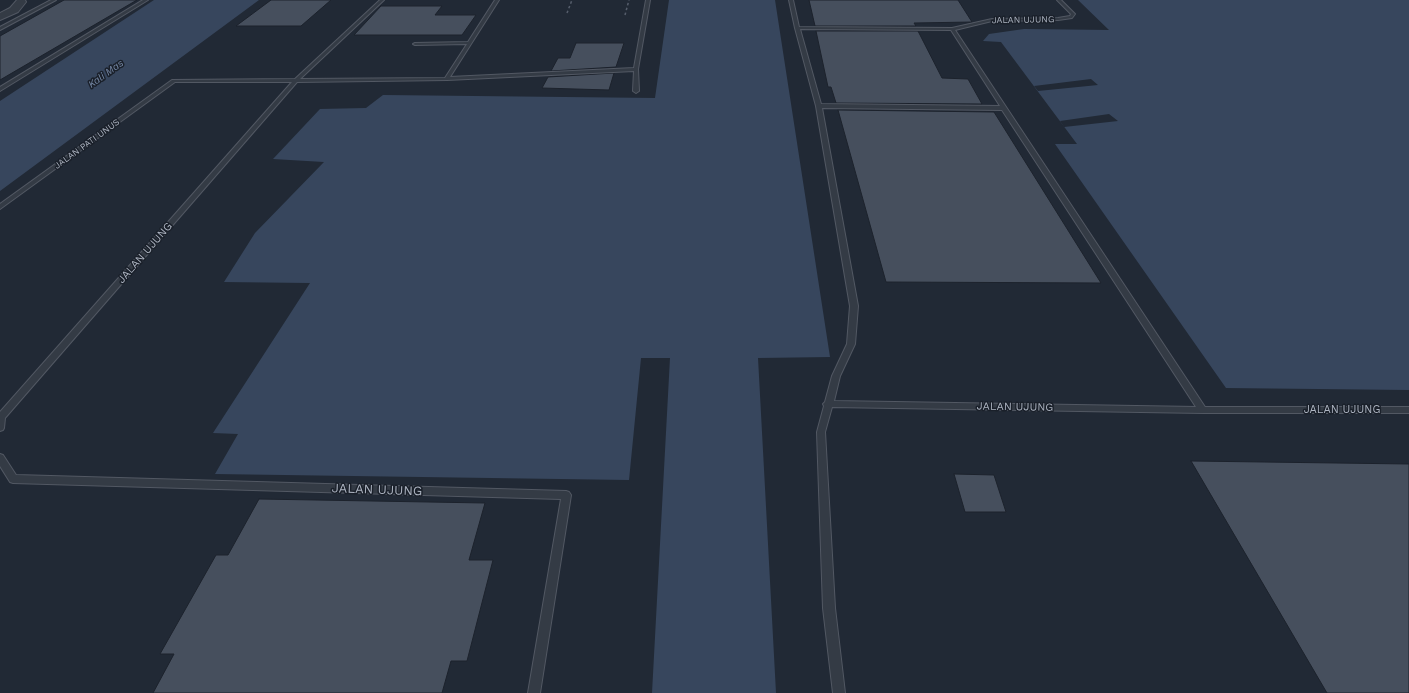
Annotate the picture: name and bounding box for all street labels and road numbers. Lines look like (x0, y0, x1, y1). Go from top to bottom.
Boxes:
street label: JALAN UJUNG (992, 14, 1054, 26)
street label: JALAN PATI UNUS (52, 117, 122, 171)
street label: JALAN UJUNG (115, 220, 175, 286)
street label: JALAN UJUNG (977, 400, 1053, 414)
street label: JALAN UJUNG (1304, 403, 1380, 417)
street label: JALAN UJUNG (331, 481, 423, 499)

